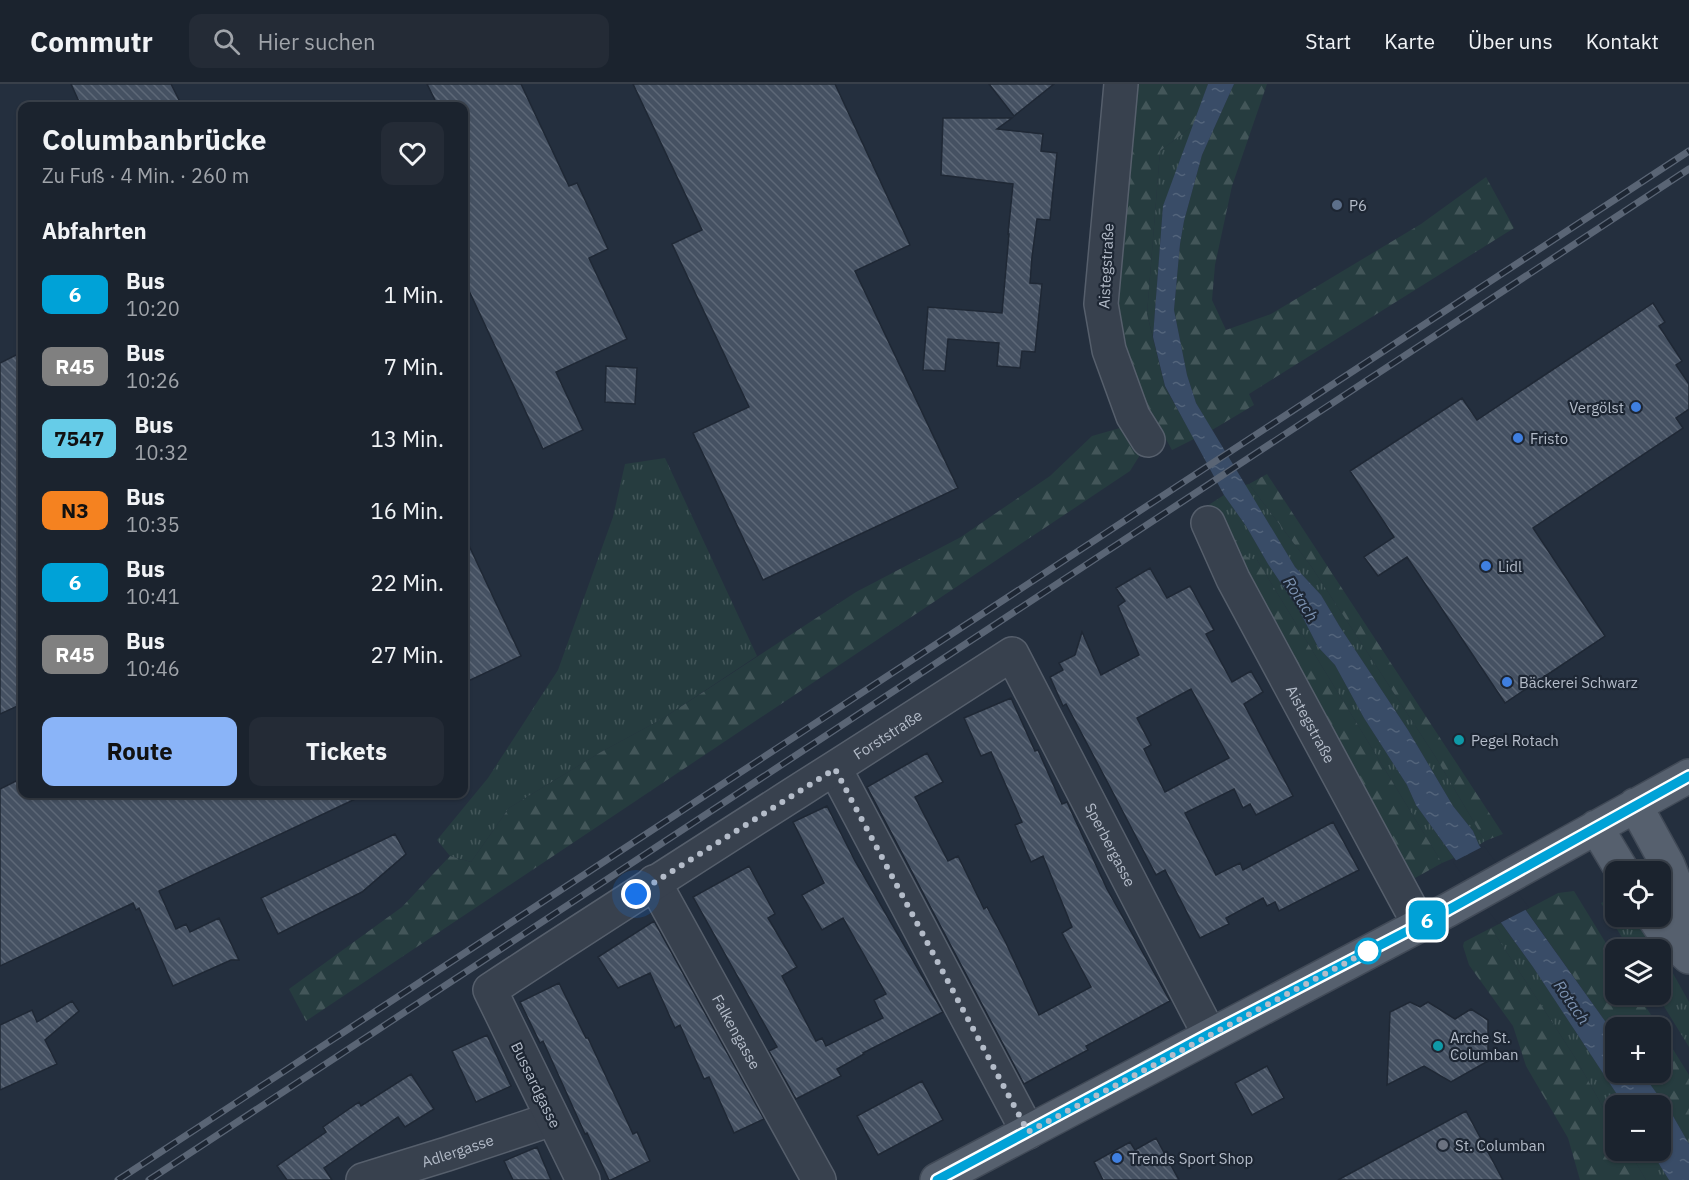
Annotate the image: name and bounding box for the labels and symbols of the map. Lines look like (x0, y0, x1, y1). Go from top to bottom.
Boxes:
place label: P6 (1349, 196, 1367, 215)
marker: P6 (1330, 198, 1344, 212)
street label: Aistegstraße (1094, 223, 1118, 309)
place label: Vergölst (1569, 398, 1624, 417)
marker: Vergölst (1629, 400, 1643, 414)
place label: Fristo (1530, 429, 1568, 448)
marker: Fristo (1511, 431, 1525, 445)
place label: Lidl (1498, 557, 1522, 576)
marker: Lidl (1479, 559, 1493, 573)
water label: Rotach (1279, 573, 1323, 625)
place label: Bäckerei Schwarz (1519, 673, 1638, 692)
marker: Bäckerei Schwarz (1500, 675, 1514, 689)
street label: Aistegstraße (1282, 682, 1340, 766)
street label: Forststraße (849, 705, 925, 763)
place label: Pegel Rotach (1471, 731, 1559, 750)
marker: Pegel Rotach (1452, 733, 1466, 747)
street label: Sperbergasse (1081, 799, 1140, 890)
your location (621, 879, 651, 909)
line badge: 6 (1408, 900, 1446, 940)
unlabelled marker (1355, 938, 1381, 964)
water label: Rotach (1550, 976, 1594, 1028)
street label: Falkengasse (708, 991, 765, 1073)
place label: Arche St. Columban (1450, 1028, 1519, 1064)
street label: Bussardgasse (507, 1039, 565, 1131)
marker: Arche St. Columban (1431, 1039, 1445, 1053)
street label: Adlergasse (419, 1130, 496, 1171)
place label: St. Columban (1455, 1136, 1545, 1155)
marker: St. Columban (1436, 1138, 1450, 1152)
place label: Trends Sport Shop (1129, 1149, 1253, 1168)
marker: Trends Sport Shop (1110, 1151, 1124, 1165)

